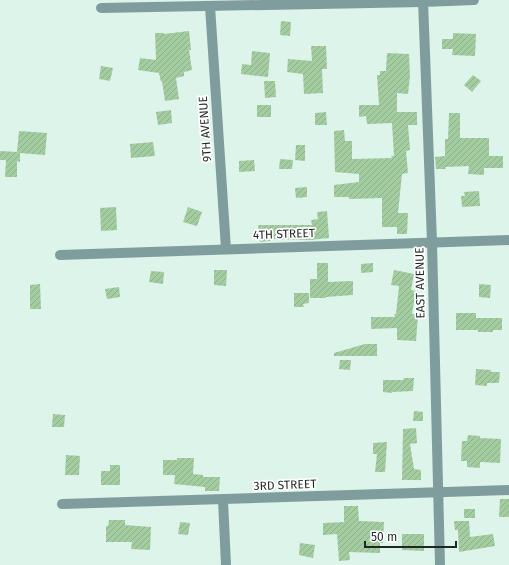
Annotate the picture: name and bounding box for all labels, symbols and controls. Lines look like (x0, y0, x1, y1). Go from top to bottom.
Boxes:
street label: 9TH AVENUE (196, 96, 214, 162)
street label: 4TH STREET (253, 226, 316, 242)
street label: EAST AVENUE (412, 247, 428, 319)
street label: 3RD STREET (253, 477, 317, 493)
scale bar (365, 523, 456, 549)
text: 50 m (371, 530, 397, 544)

